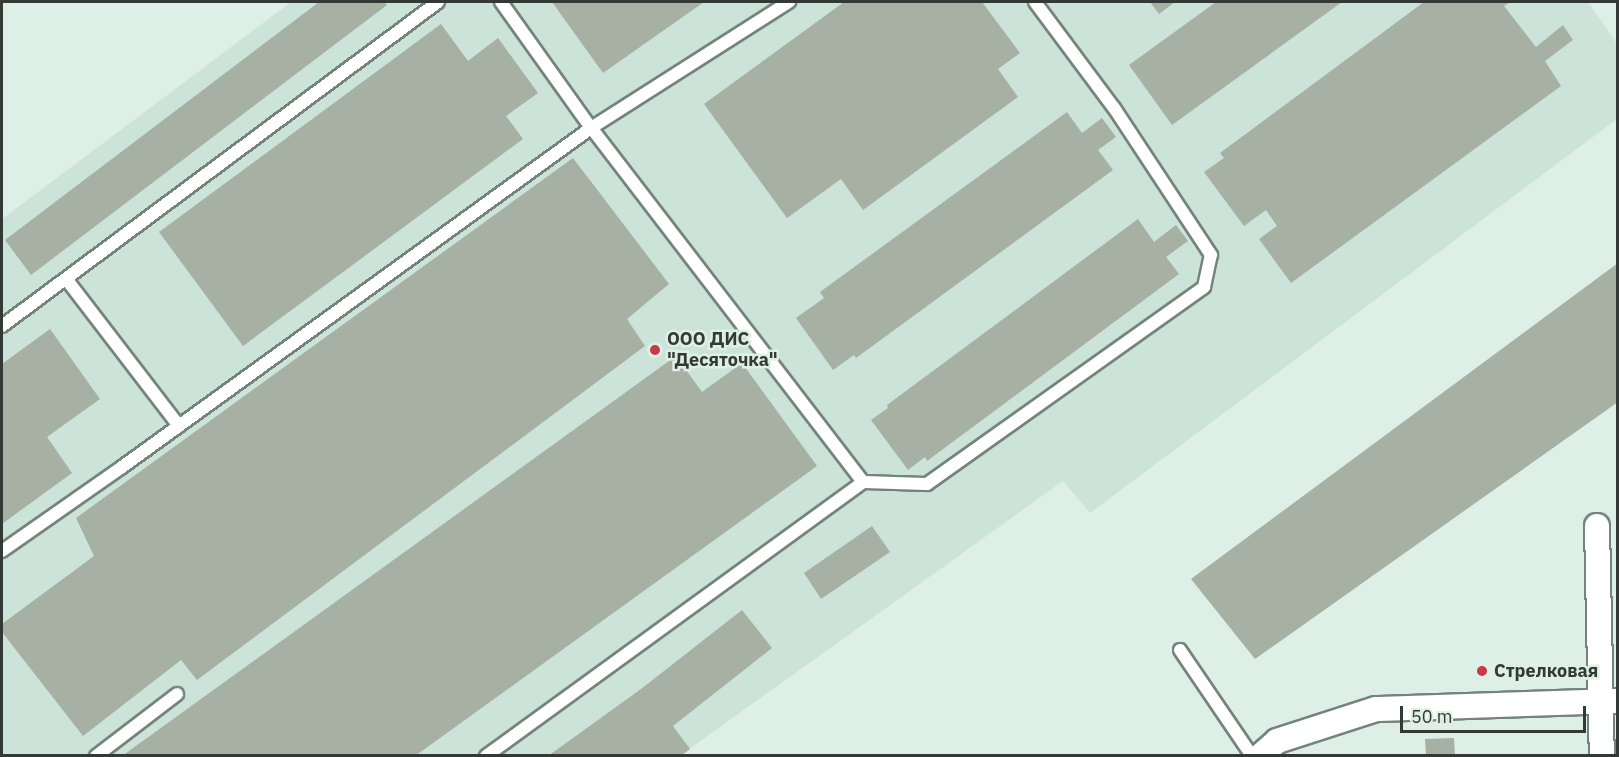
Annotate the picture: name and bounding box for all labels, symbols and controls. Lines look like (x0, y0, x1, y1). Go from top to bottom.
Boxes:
place label: ООО ДИС "Десяточка" (667, 329, 778, 372)
marker: ООО ДИС "Десяточка" (648, 343, 662, 357)
place label: Стрелковая (1494, 660, 1598, 682)
marker: Стрелковая (1475, 664, 1489, 678)
scale bar (1403, 694, 1589, 732)
text: 50 m (1411, 705, 1453, 728)

